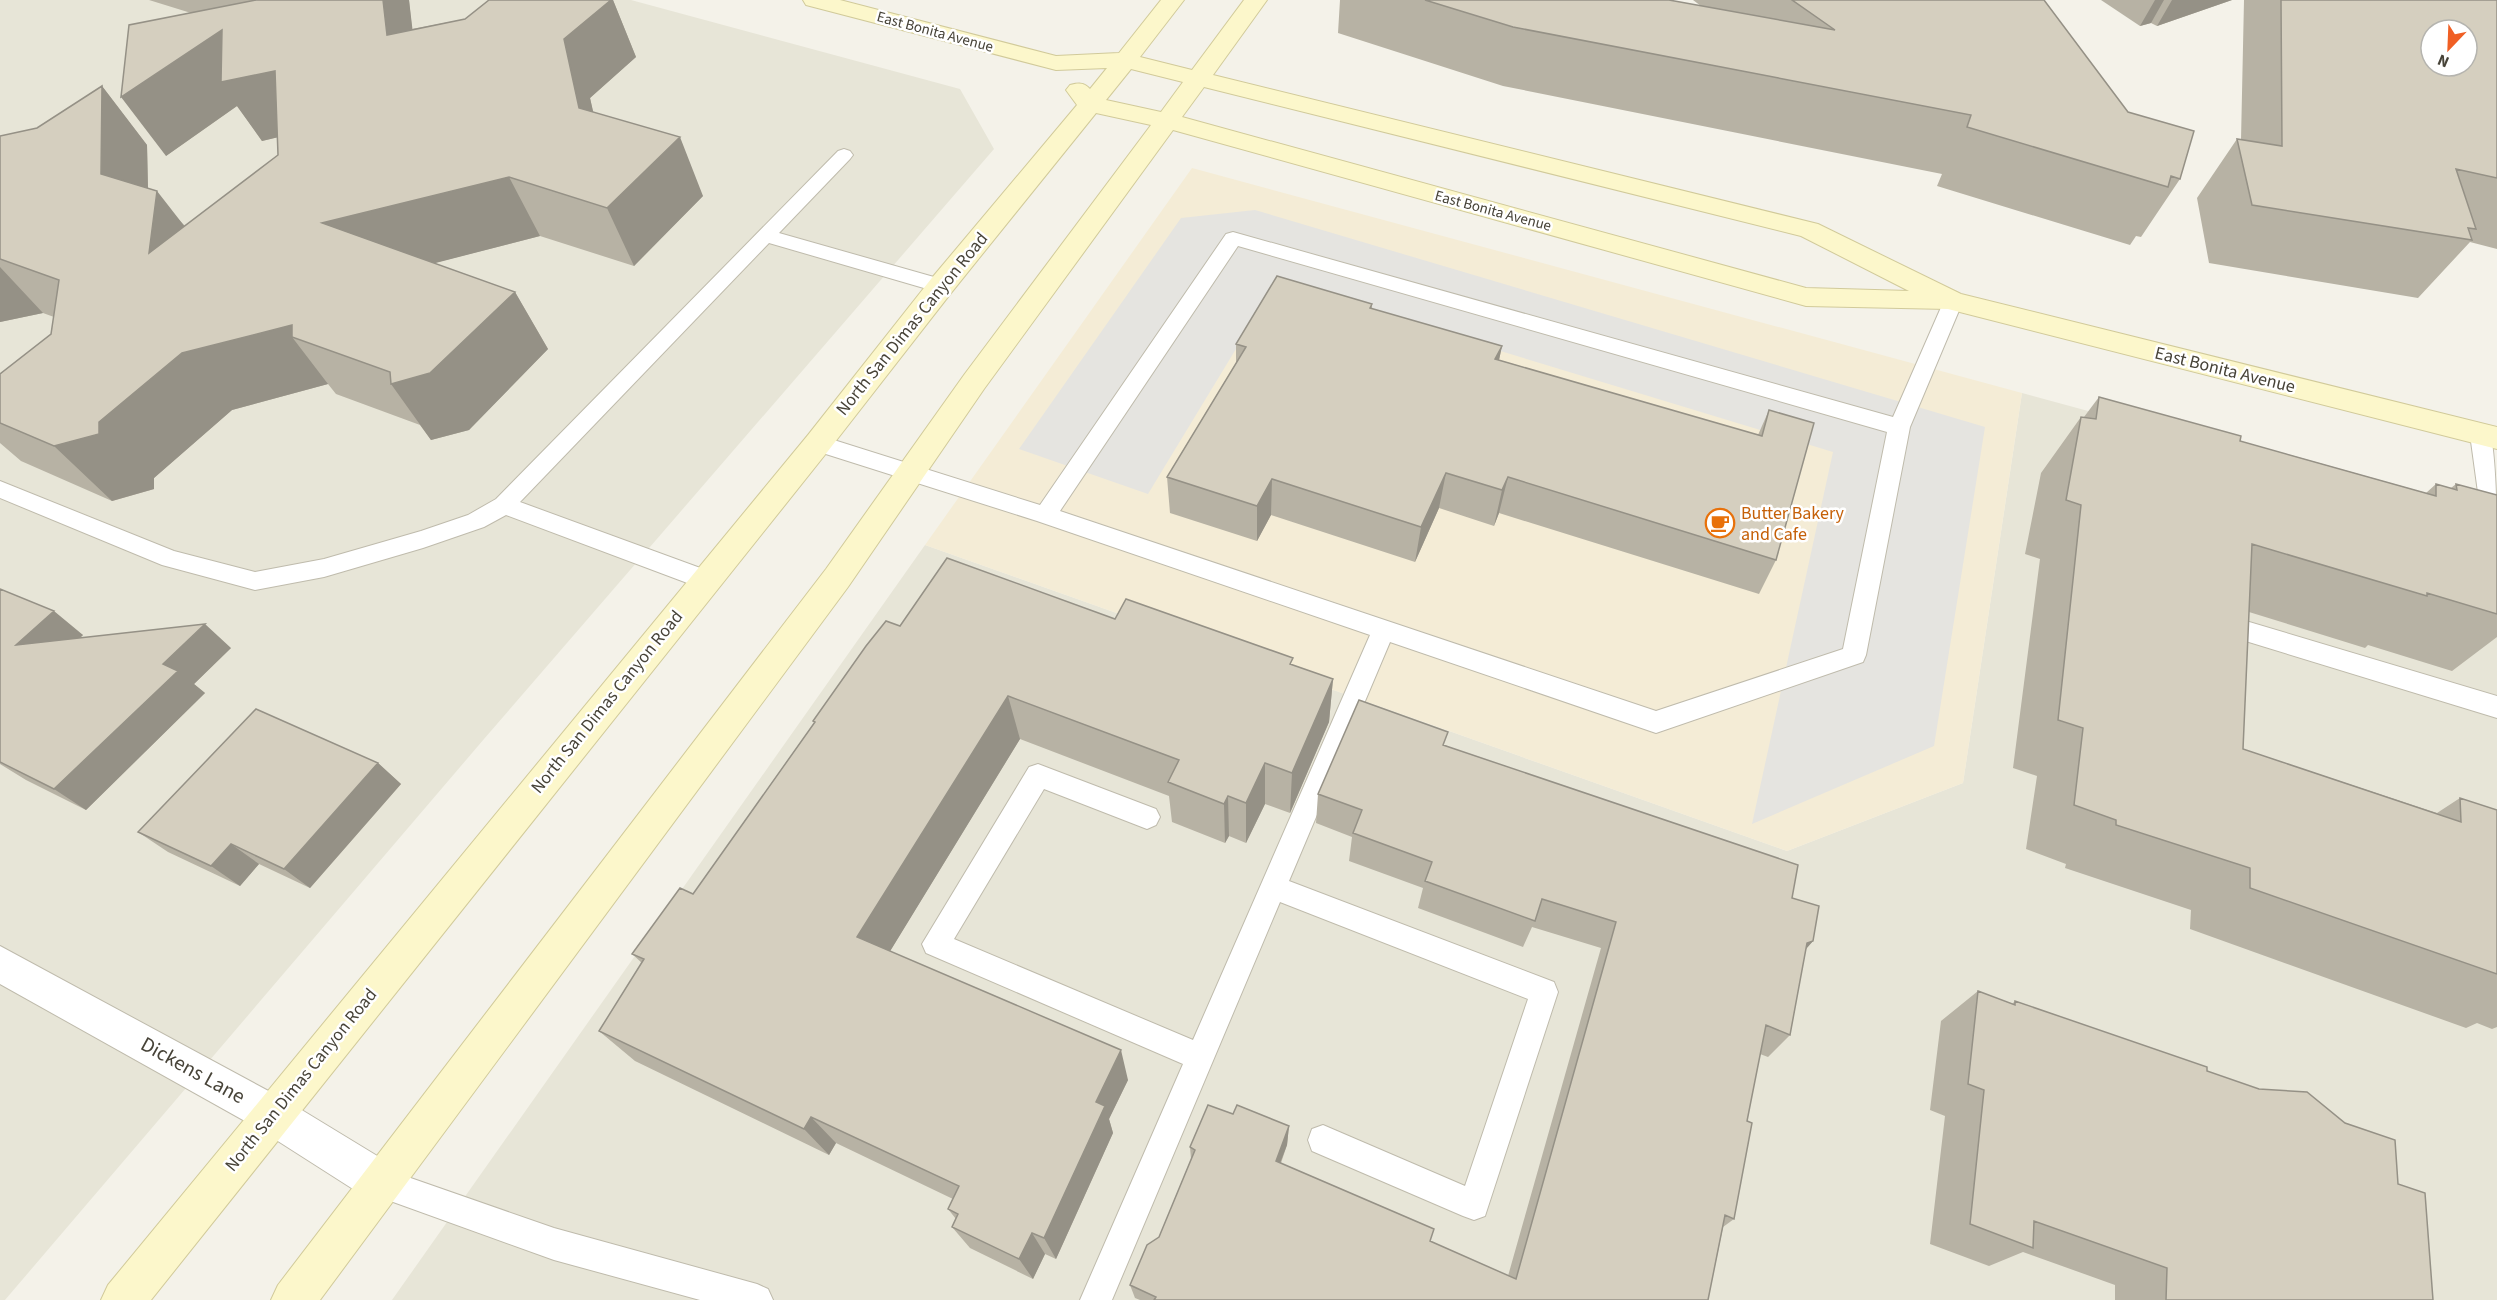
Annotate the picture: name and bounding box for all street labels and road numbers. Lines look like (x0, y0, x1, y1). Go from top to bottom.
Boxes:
street label: East Bonita Avenue (874, 6, 996, 58)
street label: East Bonita Avenue (1432, 185, 1554, 237)
street label: North San Dimas Canyon Road (830, 227, 994, 421)
street label: East Bonita Avenue (2152, 340, 2298, 400)
street label: North San Dimas Canyon Road (525, 605, 689, 799)
street label: North San Dimas Canyon Road (219, 983, 383, 1177)
street label: Dickens Lane (135, 1029, 251, 1111)

